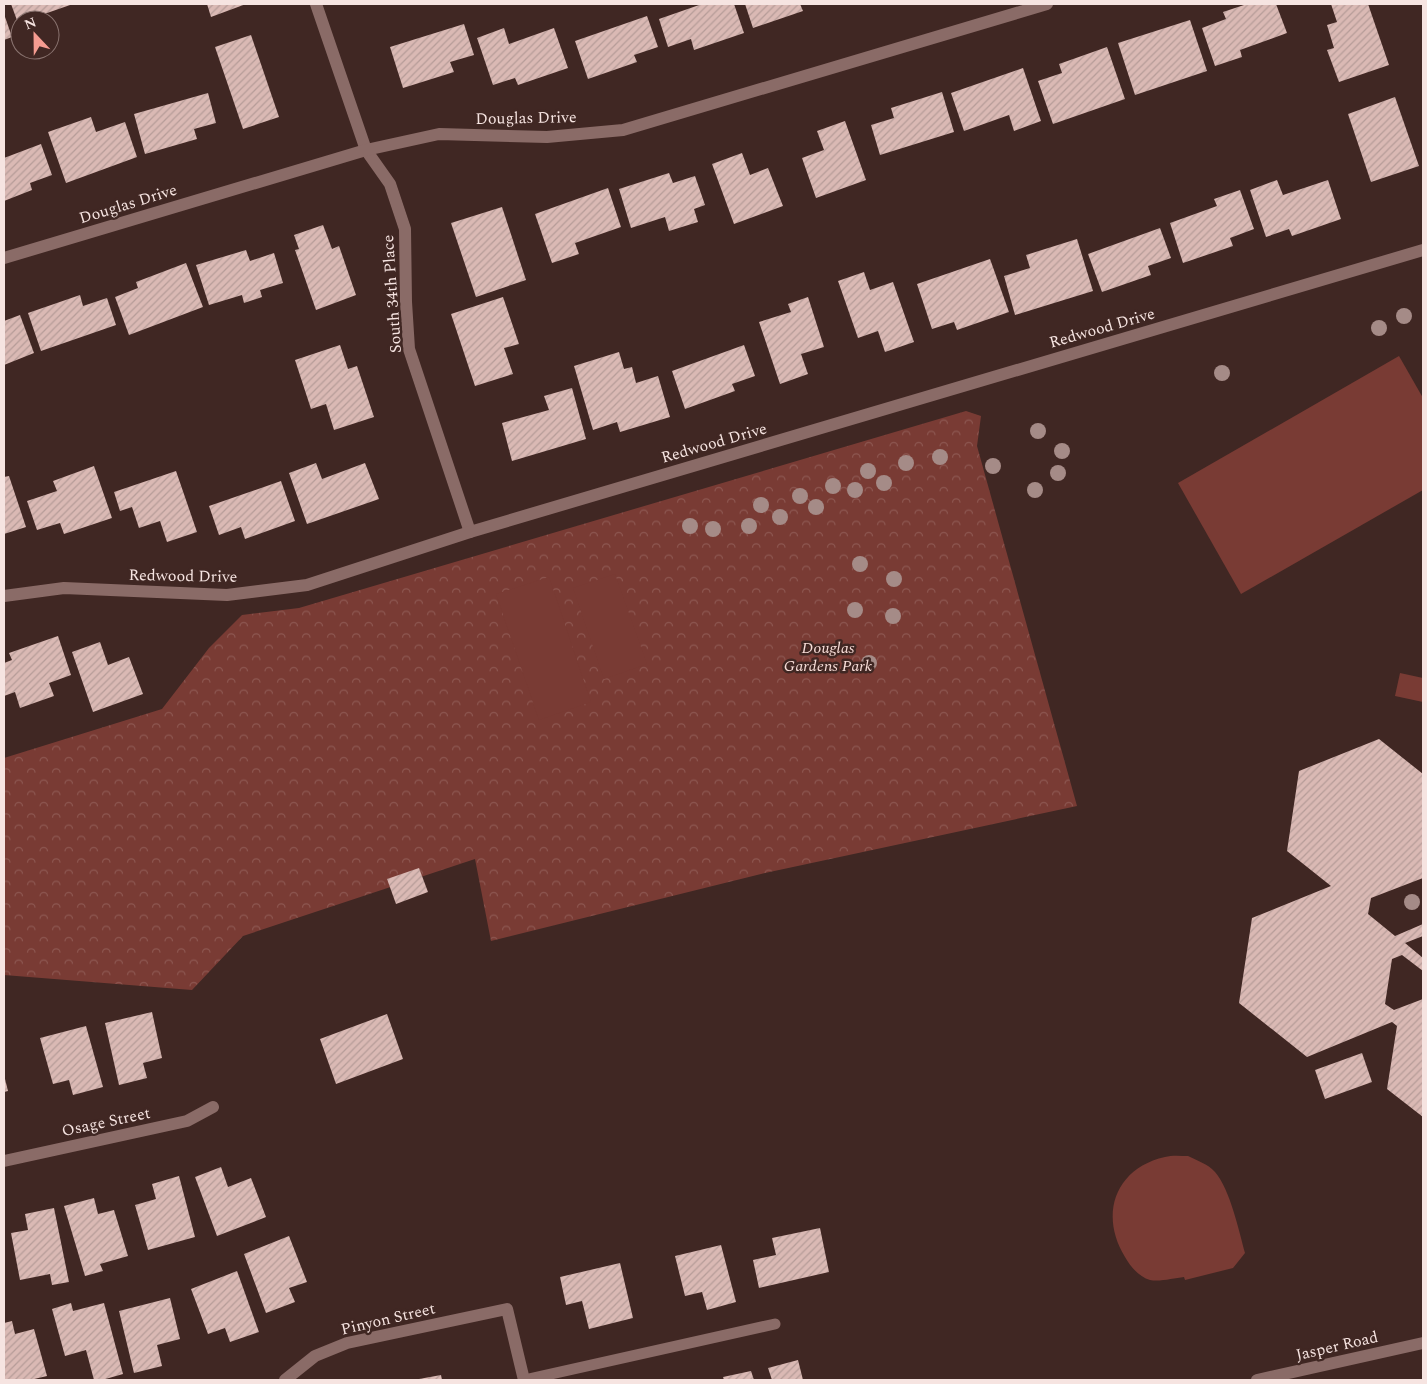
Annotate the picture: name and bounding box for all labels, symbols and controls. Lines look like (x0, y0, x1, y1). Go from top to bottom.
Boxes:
north arrow (10, 10, 60, 60)
text: N (21, 12, 40, 35)
street label: Douglas Drive (475, 105, 577, 131)
street label: Douglas Drive (76, 178, 180, 230)
street label: South 34th Place (376, 234, 408, 354)
street label: Redwood Drive (1046, 301, 1158, 355)
street label: Redwood Drive (658, 416, 770, 470)
street label: Redwood Drive (128, 563, 238, 589)
park label: Douglas Gardens Park (784, 636, 873, 678)
street label: Osage Street (60, 1101, 153, 1143)
street label: Pinyon Street (339, 1296, 438, 1341)
street label: Jasper Road (1293, 1325, 1381, 1367)

